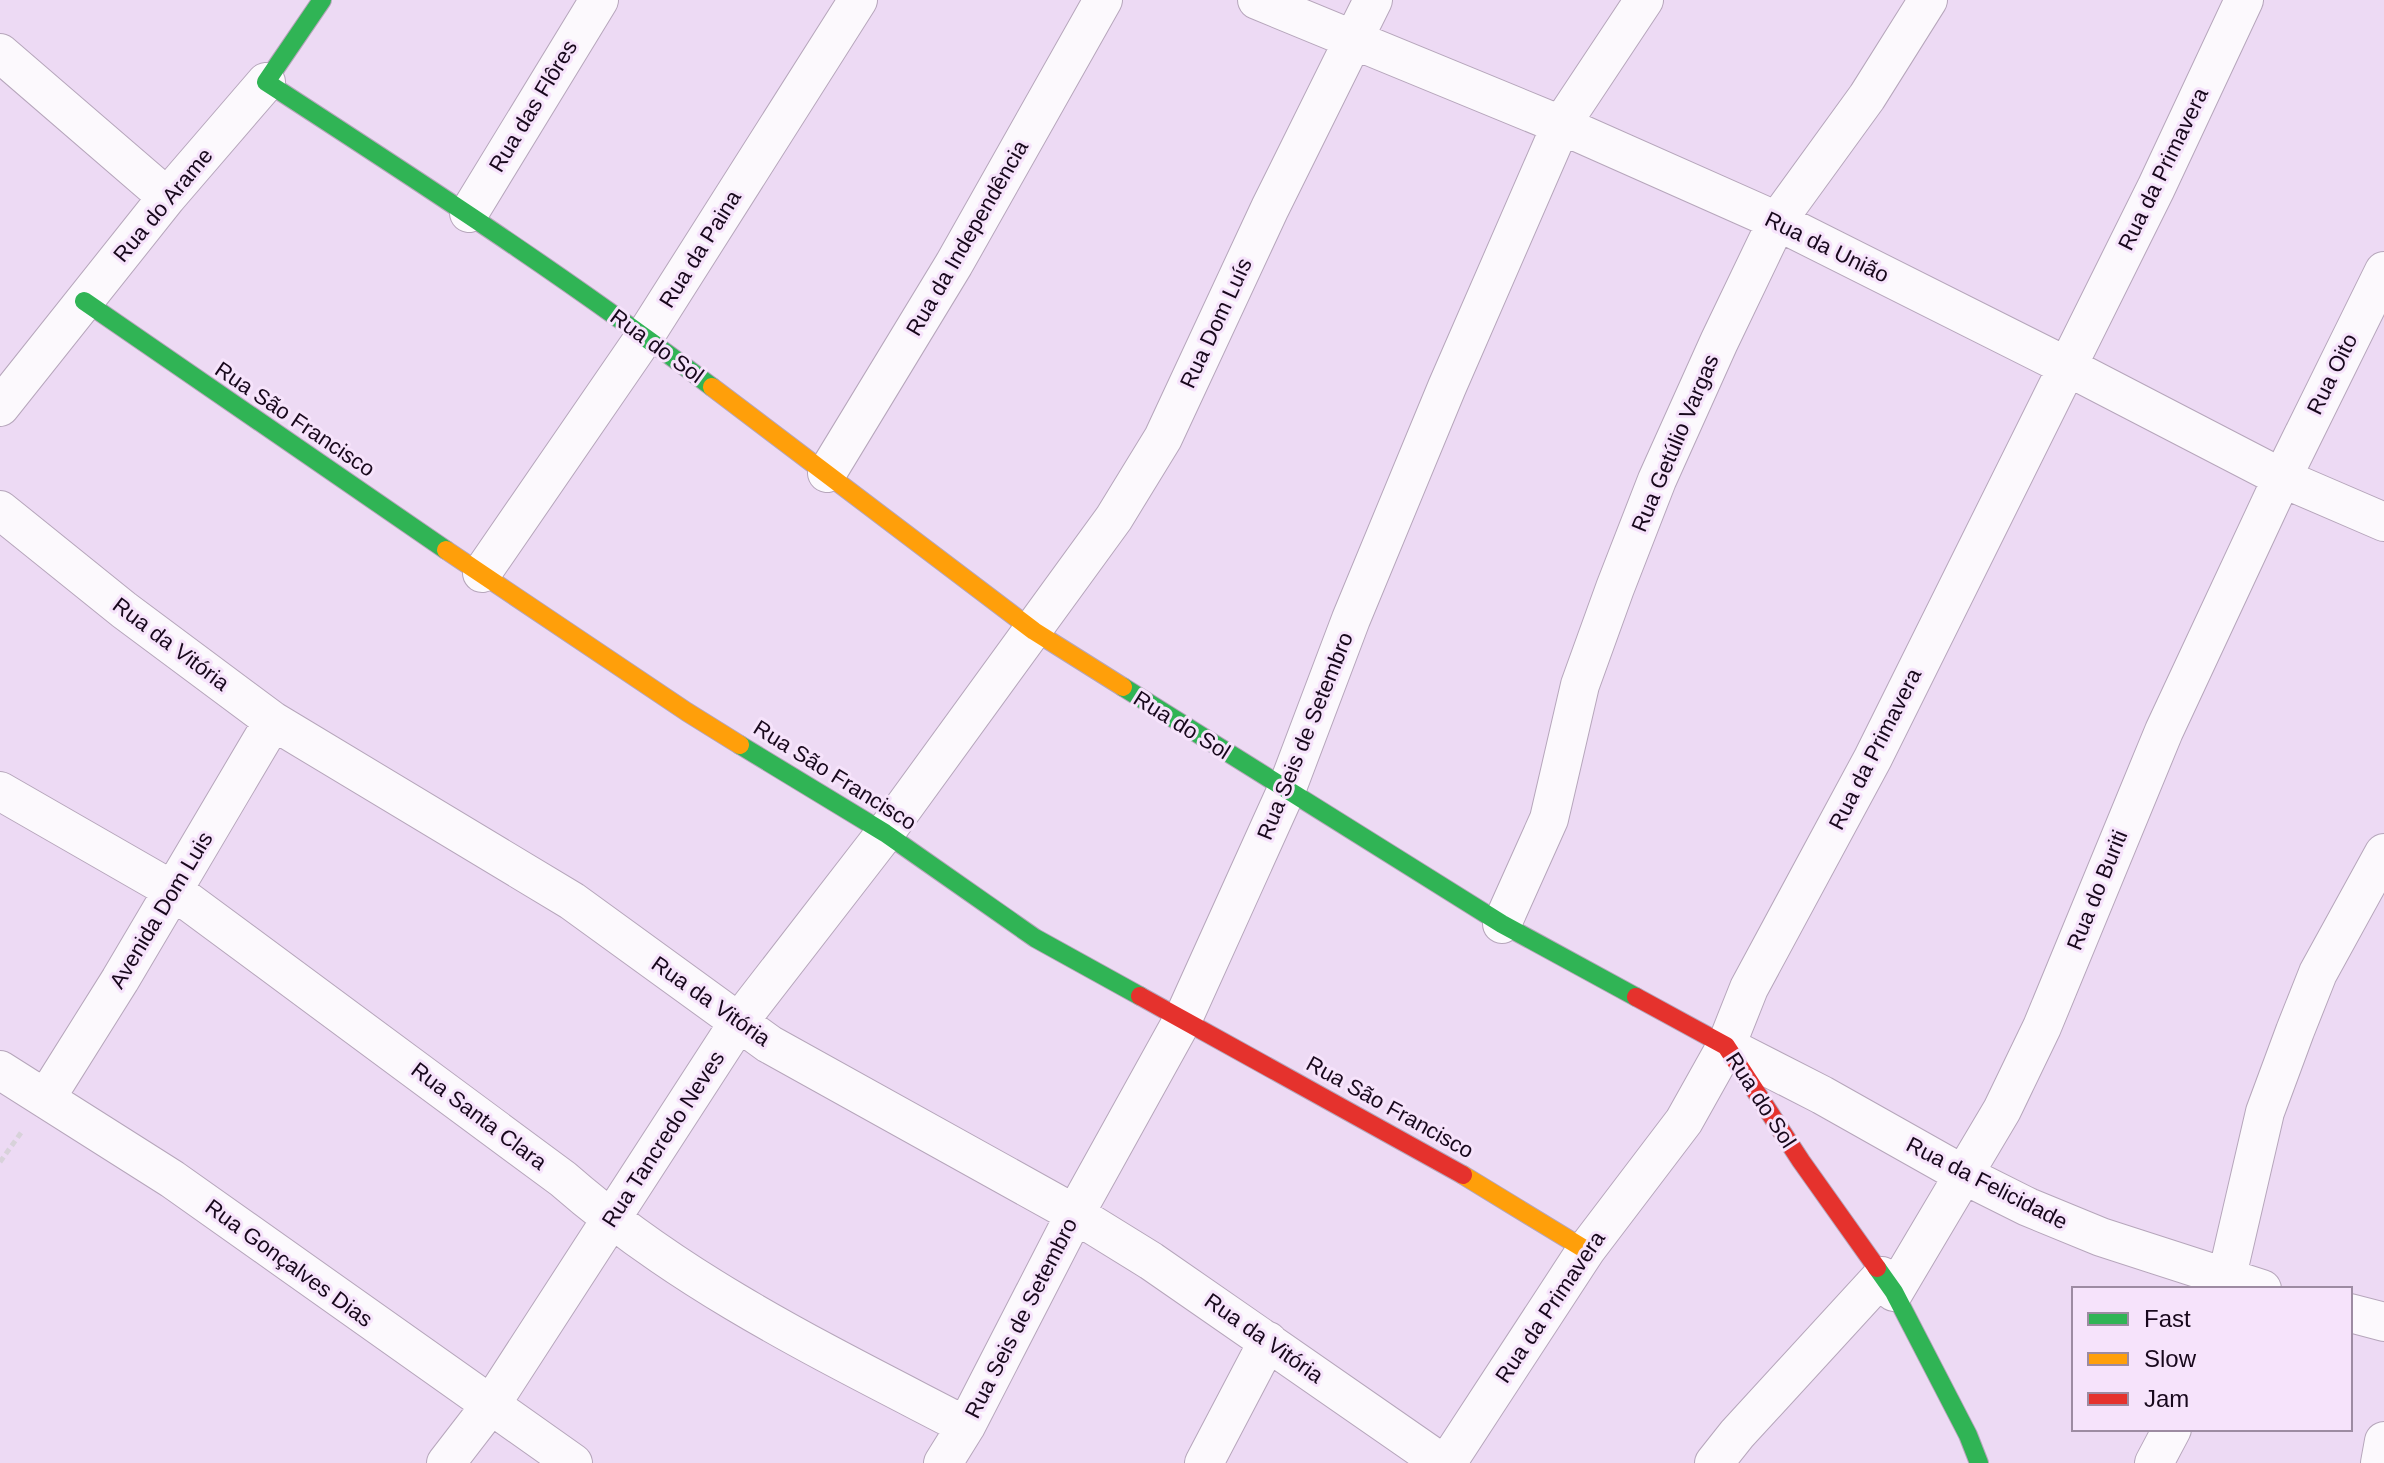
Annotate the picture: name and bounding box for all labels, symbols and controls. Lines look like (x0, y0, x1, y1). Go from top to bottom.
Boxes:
street label: Rua das Flôres (484, 36, 582, 176)
street label: Rua da Primavera (2113, 83, 2213, 254)
street label: Rua da Independência (901, 135, 1034, 340)
street label: Rua do Arame (108, 143, 218, 267)
street label: Rua da Paina (654, 185, 746, 312)
street label: Rua da União (1761, 206, 1893, 288)
street label: Rua Dom Luís (1175, 254, 1257, 392)
street label: Rua do Sol (606, 304, 708, 388)
street label: Rua Oito (2302, 330, 2362, 418)
street label: Rua Getúlio Vargas (1626, 350, 1724, 536)
street label: Rua São Francisco (210, 356, 380, 482)
street label: Rua da Vitória (108, 592, 235, 696)
street label: Rua Seis de Setembro (1252, 629, 1358, 843)
street label: Rua da Primavera (1824, 664, 1927, 834)
street label: Rua do Sol (1129, 686, 1235, 764)
street label: Rua São Francisco (749, 715, 921, 835)
street label: Rua do Buriti (2062, 826, 2132, 954)
street label: Avenida Dom Luis (104, 827, 218, 993)
street label: Rua da Vitória (647, 951, 776, 1052)
street label: Rua Tancredo Neves (597, 1046, 729, 1232)
street label: Rua do Sol (1721, 1048, 1801, 1152)
street label: Rua São Francisco (1302, 1051, 1478, 1163)
street label: Rua Santa Clara (407, 1057, 552, 1175)
street label: Rua da Felicidade (1902, 1132, 2072, 1234)
street label: Rua Gonçalves Dias (201, 1194, 377, 1332)
street label: Rua Seis de Setembro (960, 1214, 1082, 1422)
street label: Rua da Primavera (1490, 1226, 1610, 1387)
legend (2072, 1287, 2352, 1431)
street label: Rua da Vitória (1200, 1288, 1329, 1389)
text: Fast (2144, 1305, 2191, 1332)
text: Slow (2144, 1345, 2197, 1372)
text: Jam (2144, 1385, 2189, 1412)

